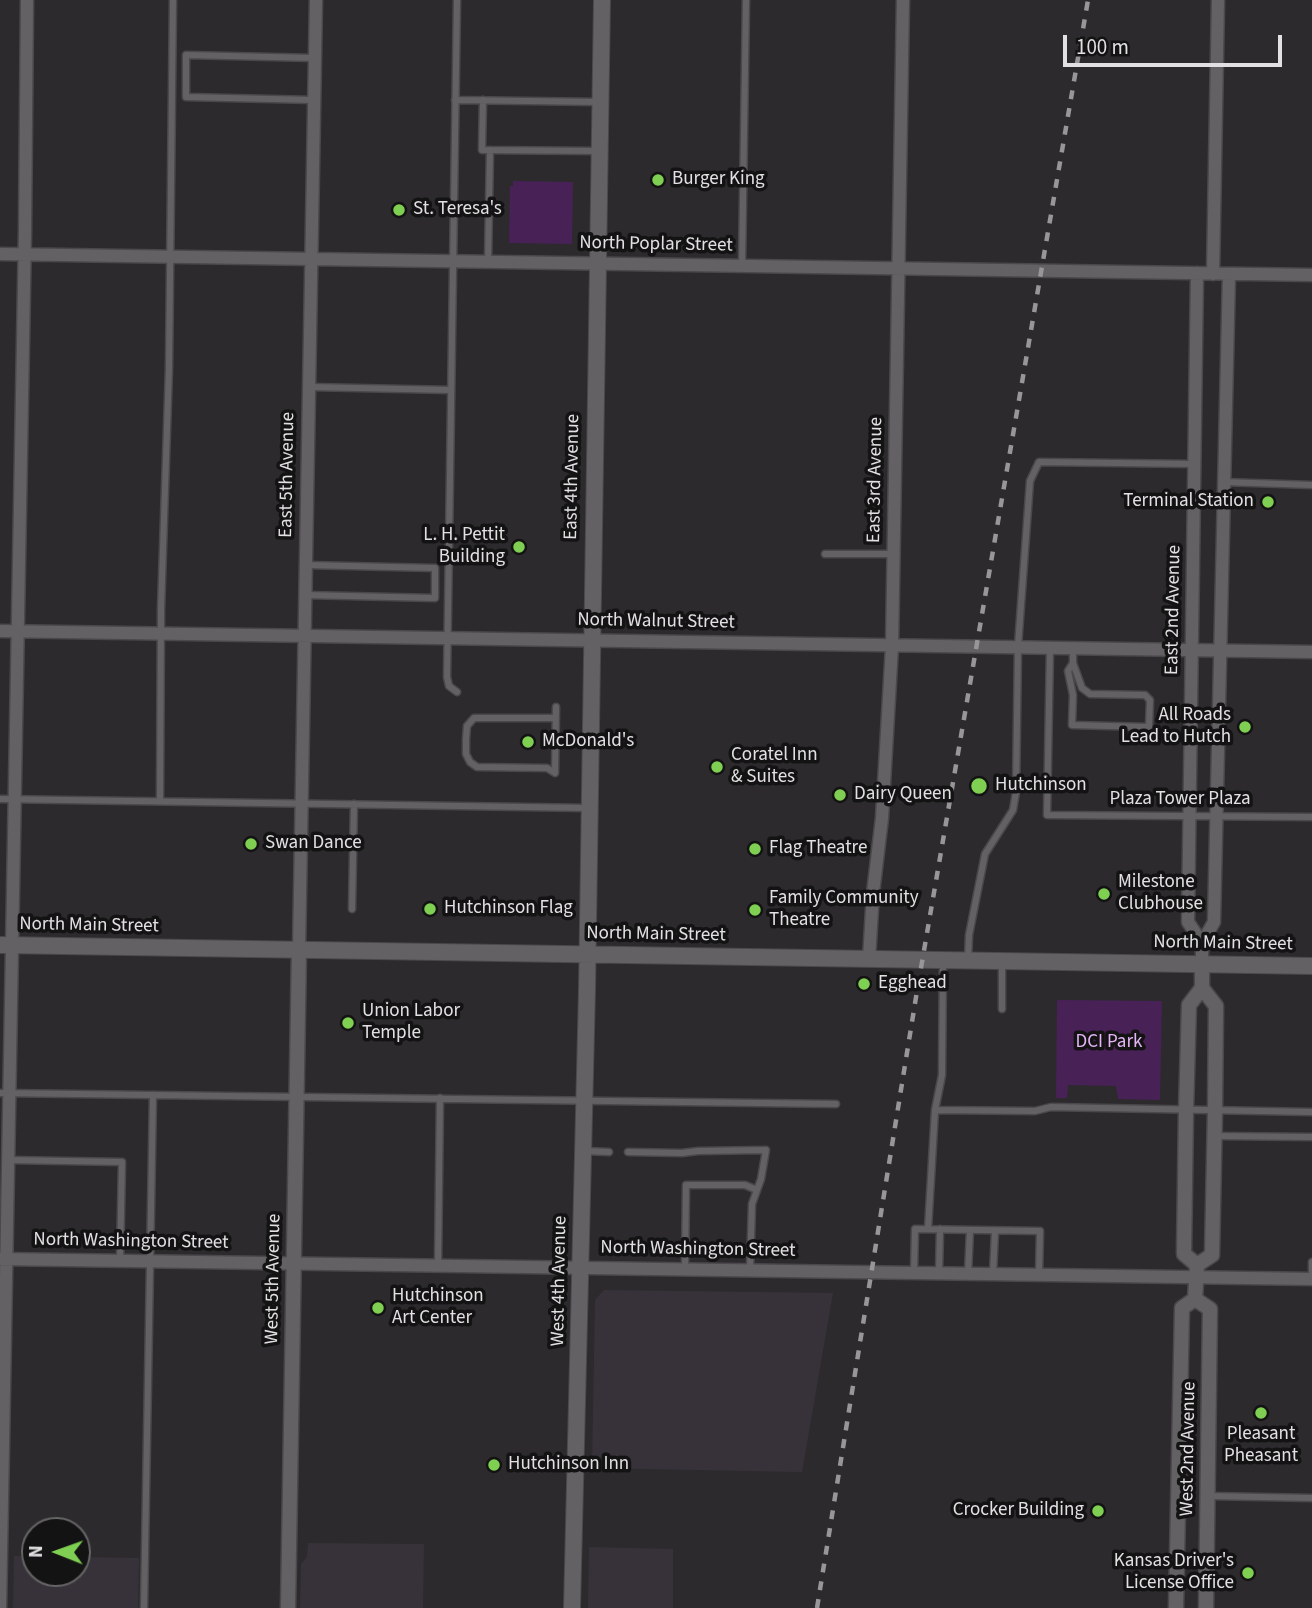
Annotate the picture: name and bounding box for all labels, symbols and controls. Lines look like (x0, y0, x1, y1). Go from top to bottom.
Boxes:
scale bar (1067, 21, 1286, 65)
text: 100 m (1076, 32, 1129, 62)
place label: Burger King (672, 169, 765, 191)
marker: Burger King (650, 172, 666, 188)
place label: St. Teresa's (413, 199, 502, 221)
marker: St. Teresa's (391, 202, 407, 218)
street label: North Poplar Street (579, 232, 733, 258)
street label: East 5th Avenue (276, 412, 300, 538)
street label: East 4th Avenue (561, 414, 585, 540)
street label: East 3rd Avenue (864, 417, 888, 543)
place label: Terminal Station (1123, 491, 1254, 513)
marker: Terminal Station (1260, 494, 1276, 510)
place label: L. H. Pettit Building (423, 525, 505, 569)
marker: L. H. Pettit Building (511, 539, 527, 555)
street label: East 2nd Avenue (1161, 545, 1187, 675)
street label: North Walnut Street (577, 609, 735, 635)
place label: All Roads Lead to Hutch (1121, 705, 1231, 749)
marker: All Roads Lead to Hutch (1237, 719, 1253, 735)
place label: McDonald's (542, 731, 634, 753)
marker: McDonald's (520, 734, 536, 750)
place label: Coratel Inn & Suites (731, 745, 818, 789)
marker: Coratel Inn & Suites (709, 759, 725, 775)
place label: Hutchinson (995, 775, 1087, 797)
marker: Hutchinson (969, 776, 989, 796)
place label: Dairy Queen (854, 784, 952, 806)
marker: Dairy Queen (832, 787, 848, 803)
street label: Plaza Tower Plaza (1109, 789, 1251, 811)
place label: Swan Dance (265, 833, 362, 855)
marker: Swan Dance (243, 836, 259, 852)
place label: Flag Theatre (769, 838, 867, 860)
marker: Flag Theatre (747, 841, 763, 857)
place label: Milestone Clubhouse (1118, 872, 1203, 916)
marker: Milestone Clubhouse (1096, 886, 1112, 902)
place label: Family Community Theatre (769, 888, 919, 932)
place label: Hutchinson Flag (444, 898, 573, 920)
marker: Hutchinson Flag (422, 901, 438, 917)
marker: Family Community Theatre (747, 902, 763, 918)
street label: North Main Street (19, 913, 159, 939)
street label: North Main Street (586, 922, 726, 948)
street label: North Main Street (1153, 931, 1293, 957)
place label: Egghead (878, 973, 947, 995)
marker: Egghead (856, 976, 872, 992)
place label: Union Labor Temple (362, 1001, 460, 1045)
marker: Union Labor Temple (340, 1015, 356, 1031)
park label: DCI Park (1076, 1032, 1142, 1054)
street label: West 5th Avenue (261, 1213, 287, 1345)
street label: West 4th Avenue (547, 1215, 573, 1347)
street label: North Washington Street (33, 1229, 229, 1255)
street label: North Washington Street (600, 1237, 796, 1263)
place label: Hutchinson Art Center (392, 1286, 484, 1330)
marker: Hutchinson Art Center (370, 1300, 386, 1316)
street label: West 2nd Avenue (1176, 1381, 1202, 1517)
marker: Pleasant Pheasant (1253, 1405, 1269, 1421)
place label: Pleasant Pheasant (1224, 1424, 1298, 1468)
place label: Hutchinson Inn (508, 1454, 629, 1476)
marker: Hutchinson Inn (486, 1457, 502, 1473)
place label: Crocker Building (953, 1500, 1084, 1522)
marker: Crocker Building (1090, 1503, 1106, 1519)
north arrow (21, 1517, 91, 1587)
text: N (23, 1545, 50, 1558)
place label: Kansas Driver's License Office (1114, 1551, 1234, 1595)
marker: Kansas Driver's License Office (1240, 1565, 1256, 1581)

